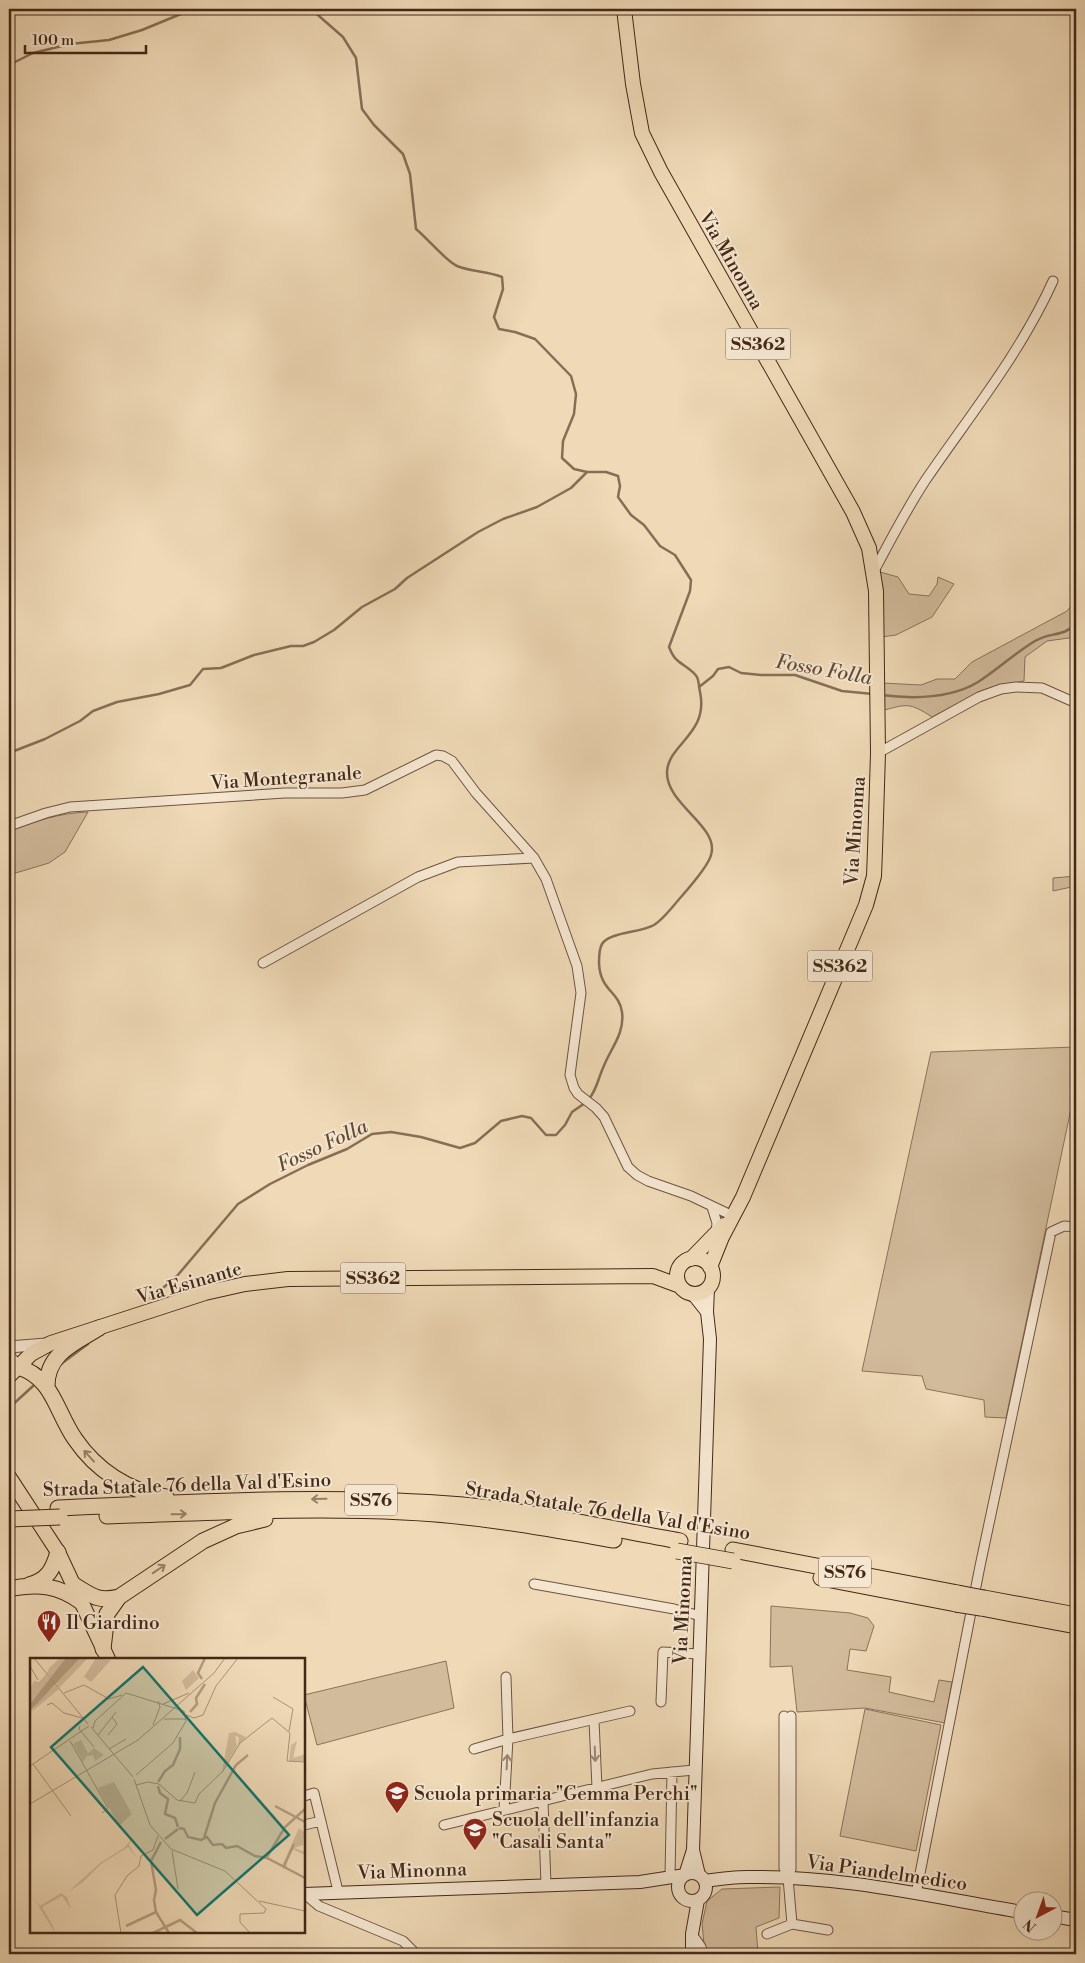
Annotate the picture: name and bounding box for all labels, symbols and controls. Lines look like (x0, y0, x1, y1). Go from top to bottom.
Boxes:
scale bar (25, 22, 146, 54)
text: 100 m (32, 31, 74, 50)
street label: Via Minonna (693, 206, 769, 314)
road number: SS362 (726, 328, 790, 359)
water label: Fosso Folla (774, 650, 875, 691)
street label: Via Montegranale (209, 761, 362, 795)
street label: Via Minonna (839, 775, 871, 888)
road number: SS362 (808, 950, 872, 981)
water label: Fosso Folla (273, 1114, 373, 1178)
street label: Via Esinante (133, 1256, 245, 1310)
road number: SS362 (340, 1262, 406, 1294)
one-way arrow (83, 1449, 95, 1462)
street label: Strada Statale 76 della Val d'Esino (42, 1468, 332, 1502)
street label: Strada Statale 76 della Val d'Esino (464, 1477, 752, 1545)
road number: SS76 (345, 1484, 397, 1516)
one-way arrow (312, 1494, 328, 1503)
one-way arrow (170, 1509, 186, 1519)
street label: Via Minonna (668, 1554, 698, 1666)
road number: SS76 (819, 1556, 871, 1588)
one-way arrow (152, 1564, 166, 1575)
restaurant icon: Il Giardino (36, 1609, 62, 1643)
place label: Il Giardino (66, 1611, 160, 1635)
inset map (30, 1658, 305, 1933)
one-way arrow (591, 1746, 600, 1762)
one-way arrow (502, 1754, 511, 1770)
school or university icon: Scuola primaria "Gemma Perchi" (384, 1780, 410, 1814)
place label: Scuola primaria "Gemma Perchi" (414, 1782, 697, 1806)
place label: Scuola dell'infanzia "Casali Santa" (492, 1808, 660, 1854)
school or university icon: Scuola dell'infanzia "Casali Santa" (462, 1817, 488, 1851)
street label: Via Piandelmedico (804, 1850, 969, 1896)
street label: Via Minonna (356, 1857, 468, 1885)
north arrow (1012, 1890, 1062, 1940)
text: N (1020, 1915, 1040, 1935)

